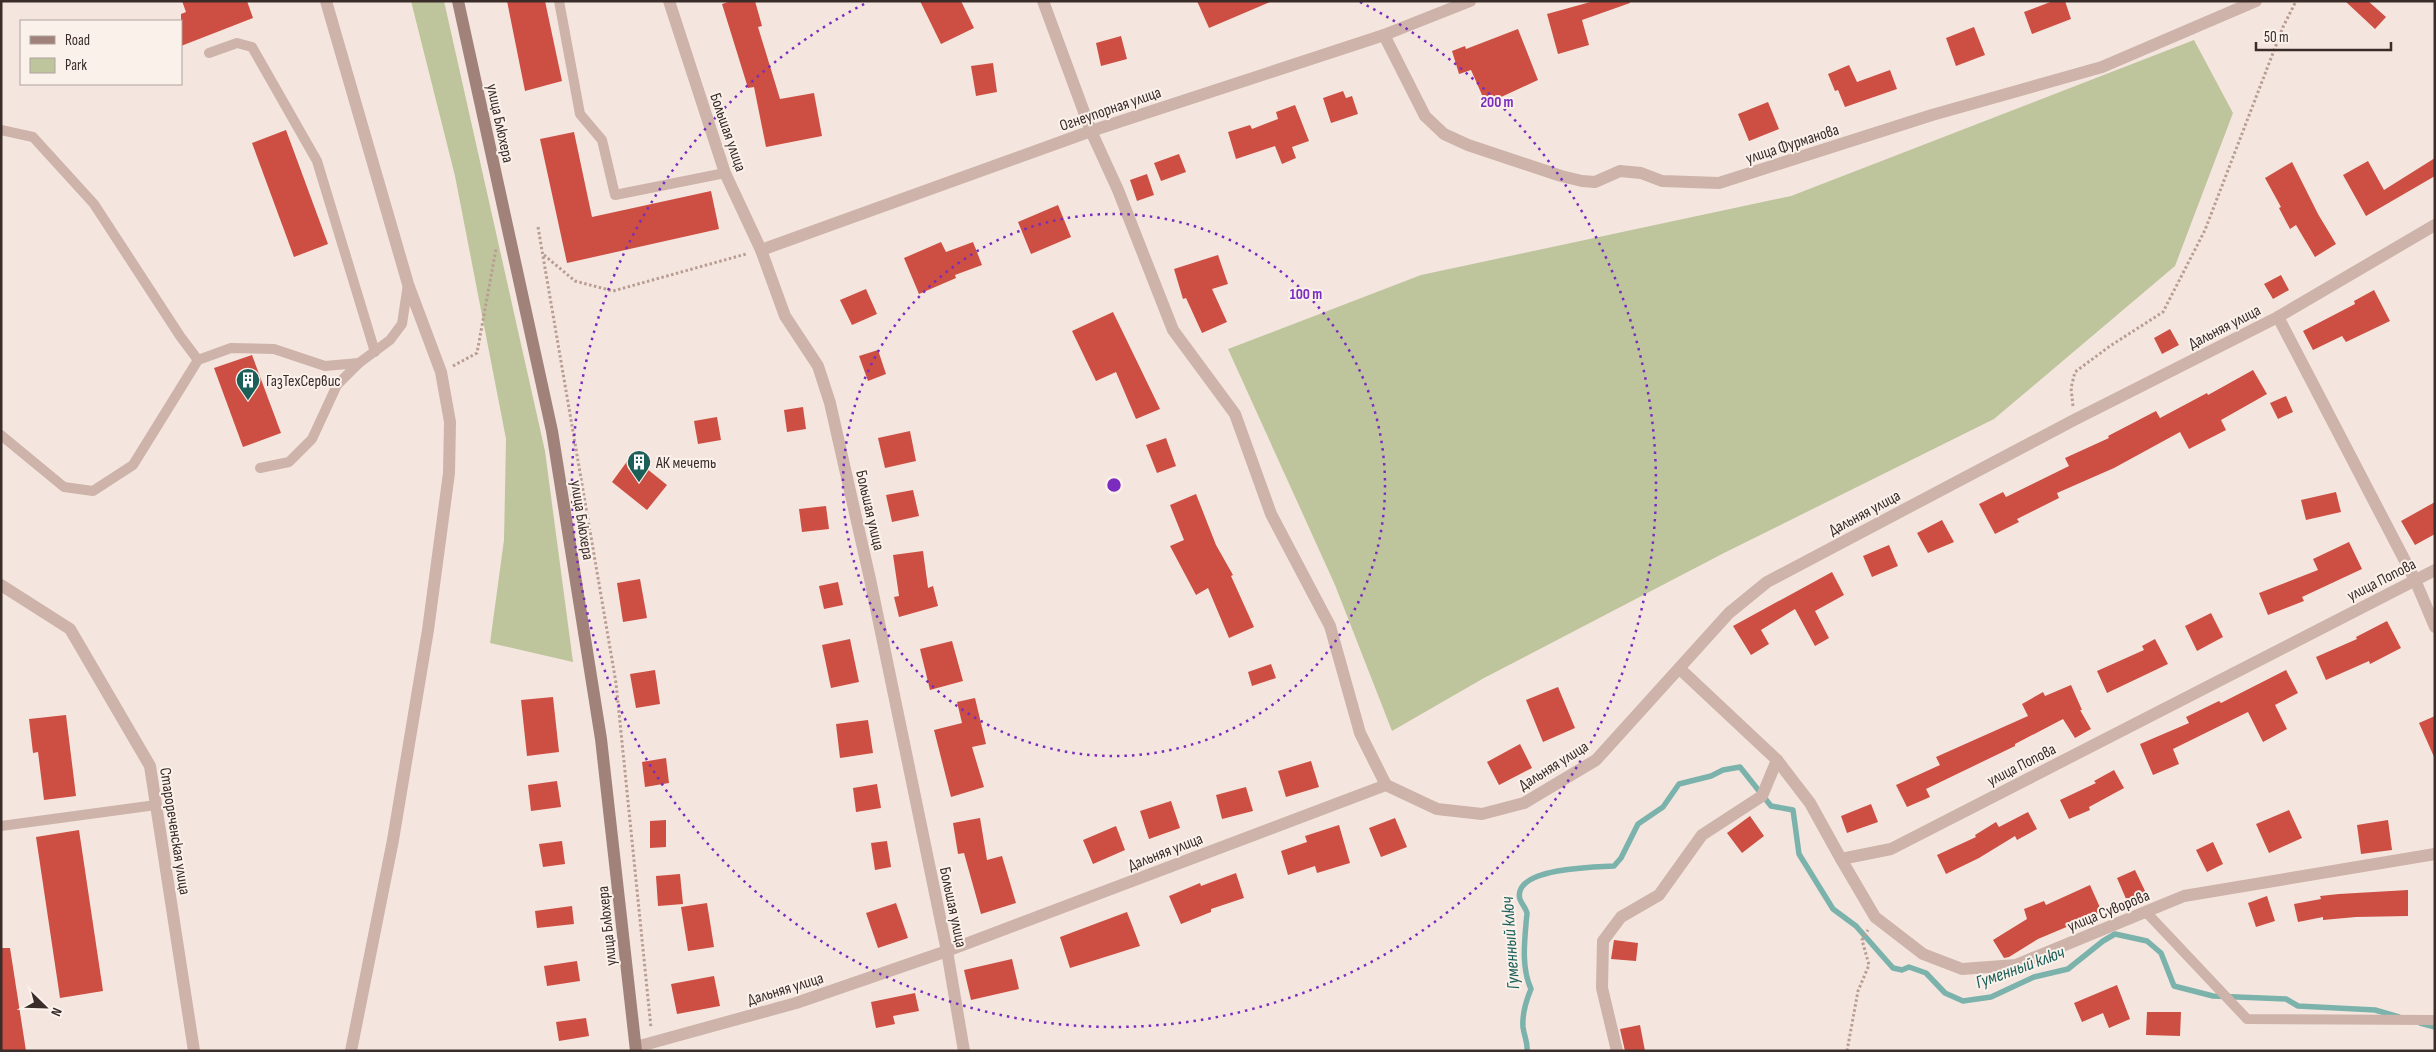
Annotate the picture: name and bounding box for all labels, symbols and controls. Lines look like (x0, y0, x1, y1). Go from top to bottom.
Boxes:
legend (20, 20, 182, 85)
scale bar (2256, 20, 2391, 52)
text: 50 m (2264, 28, 2289, 47)
text: Road (65, 31, 90, 50)
text: Park (65, 56, 87, 75)
street label: улица Блюхера (482, 82, 517, 164)
street label: Огнеупорная улица (1057, 83, 1164, 136)
street label: Большая улица (705, 91, 750, 174)
text: 200 m (1480, 93, 1514, 112)
street label: улица Фурманова (1743, 120, 1841, 168)
text: 100 m (1290, 285, 1322, 304)
street label: Дальняя улица (2185, 301, 2264, 354)
building icon: ГазТехСервис (235, 367, 261, 401)
place label: ГазТехСервис (266, 372, 341, 391)
building icon: АК мечеть (626, 449, 652, 483)
place label: АК мечеть (655, 454, 716, 473)
street label: Большая улица (851, 468, 888, 552)
centre of rings (1105, 476, 1123, 494)
street label: улица Блюхера (566, 479, 597, 561)
street label: Дальняя улица (1826, 486, 1904, 540)
street label: улица Попова (2344, 555, 2419, 606)
street label: Дальняя улица (1515, 737, 1592, 795)
street label: улица Попова (1984, 740, 2059, 791)
street label: Старореченская улица (155, 766, 194, 896)
street label: Дальняя улица (1125, 829, 1206, 875)
street label: Большая улица (935, 865, 970, 949)
street label: улица Блюхера (594, 885, 621, 967)
street label: улица Суворова (2065, 886, 2152, 937)
water label: Гуменный ключ (1497, 896, 1524, 990)
water label: Гуменный ключ (1973, 942, 2067, 993)
street label: Дальняя улица (745, 969, 826, 1010)
north arrow (20, 982, 70, 1032)
text: N (47, 1005, 66, 1019)

